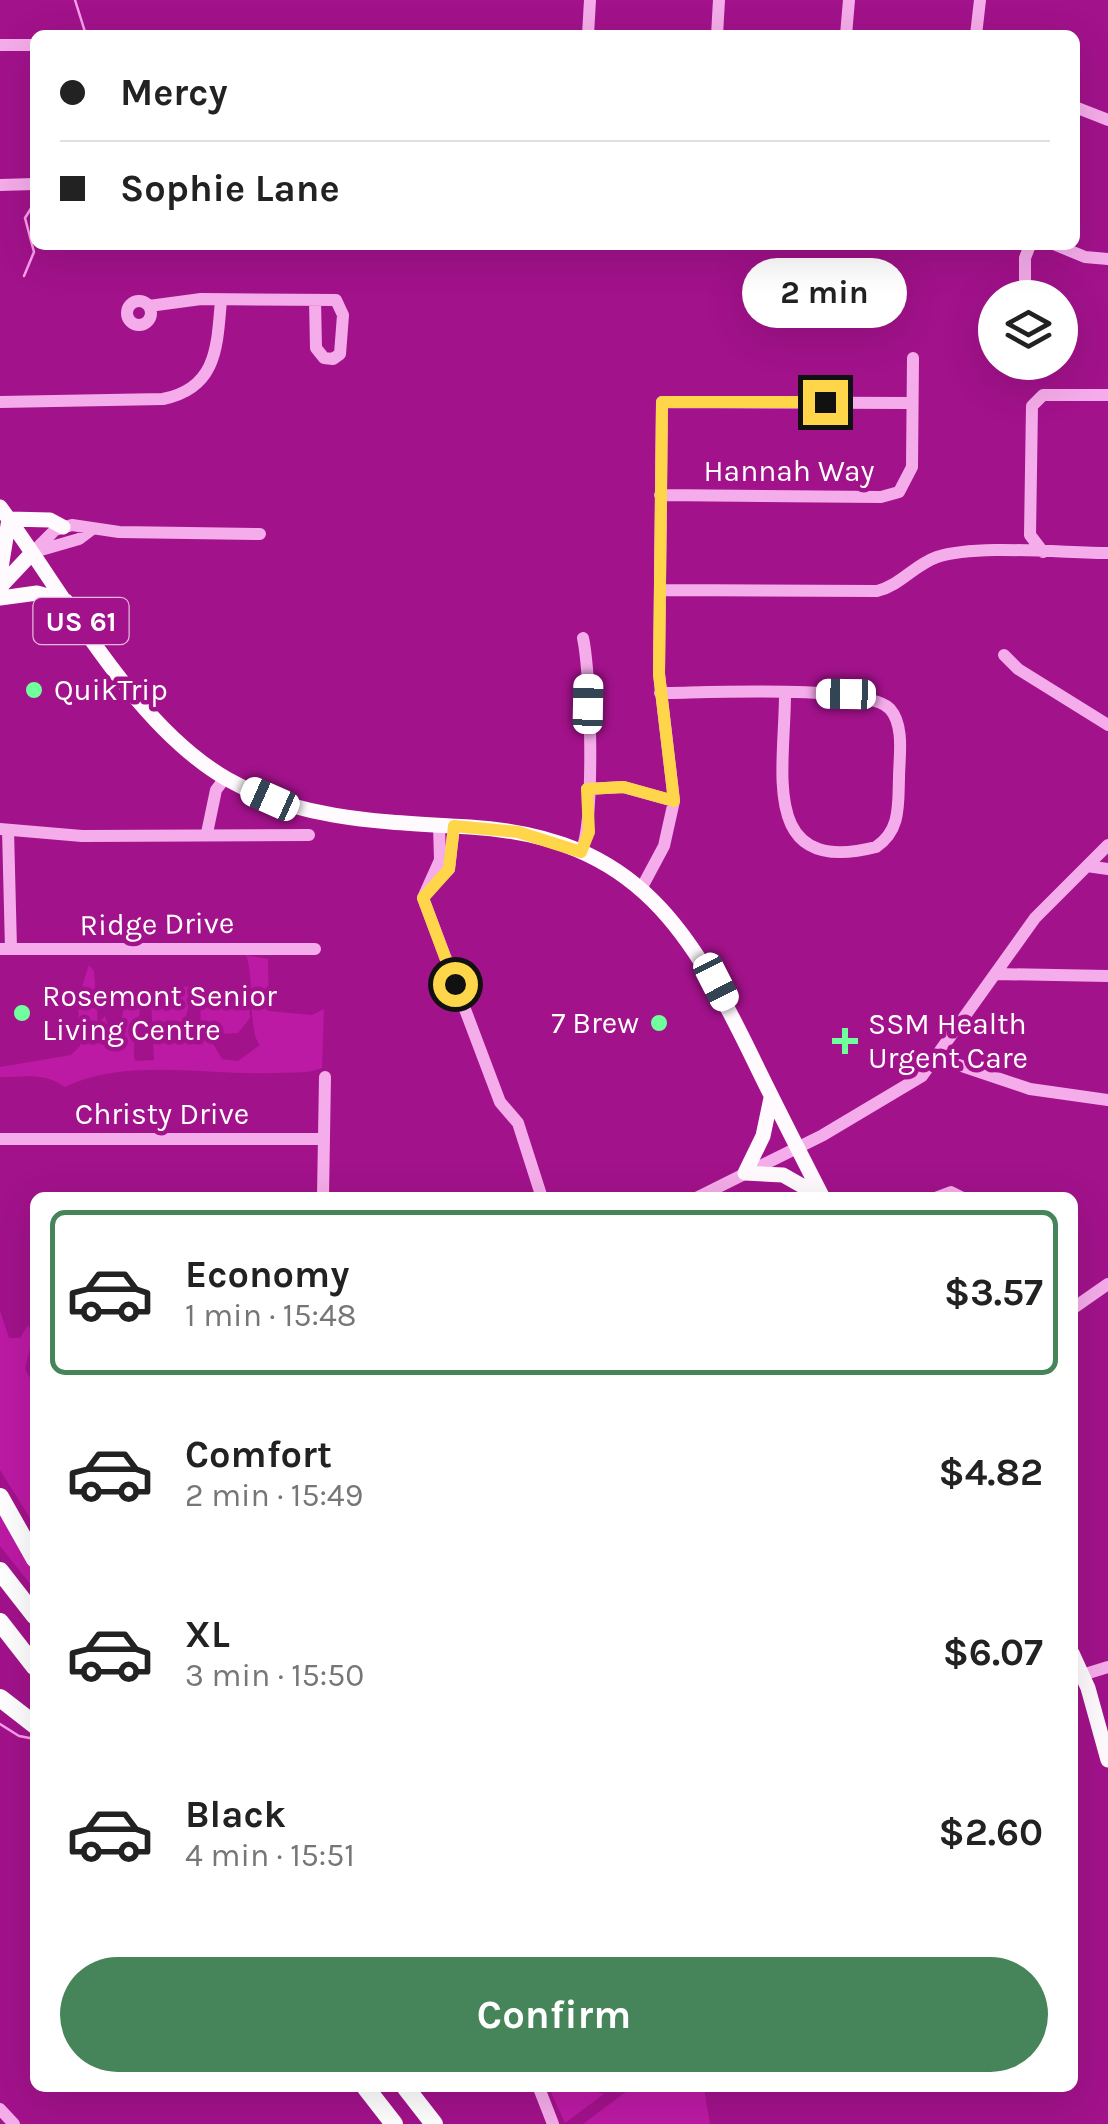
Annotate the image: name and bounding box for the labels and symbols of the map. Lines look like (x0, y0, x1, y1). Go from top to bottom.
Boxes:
callout: 2 min (742, 257, 908, 327)
route end (803, 380, 848, 425)
street label: Hannah Way (704, 453, 874, 489)
road number: US 61 (34, 598, 128, 644)
place label: QuikTrip (54, 672, 168, 708)
car (572, 674, 604, 734)
car (816, 678, 876, 710)
marker: QuikTrip (23, 679, 45, 701)
car (236, 773, 304, 825)
street label: Ridge Drive (79, 905, 235, 943)
car (689, 948, 743, 1016)
route start (433, 962, 478, 1007)
place label: Rosemont Senior Living Centre (42, 978, 277, 1048)
marker: Rosemont Senior Living Centre (11, 1002, 33, 1024)
place label: 7 Brew (551, 1005, 639, 1041)
place label: SSM Health Urgent Care (868, 1006, 1028, 1076)
marker: 7 Brew (648, 1012, 670, 1034)
marker: SSM Health Urgent Care (832, 1028, 858, 1054)
street label: Christy Drive (75, 1096, 249, 1132)

